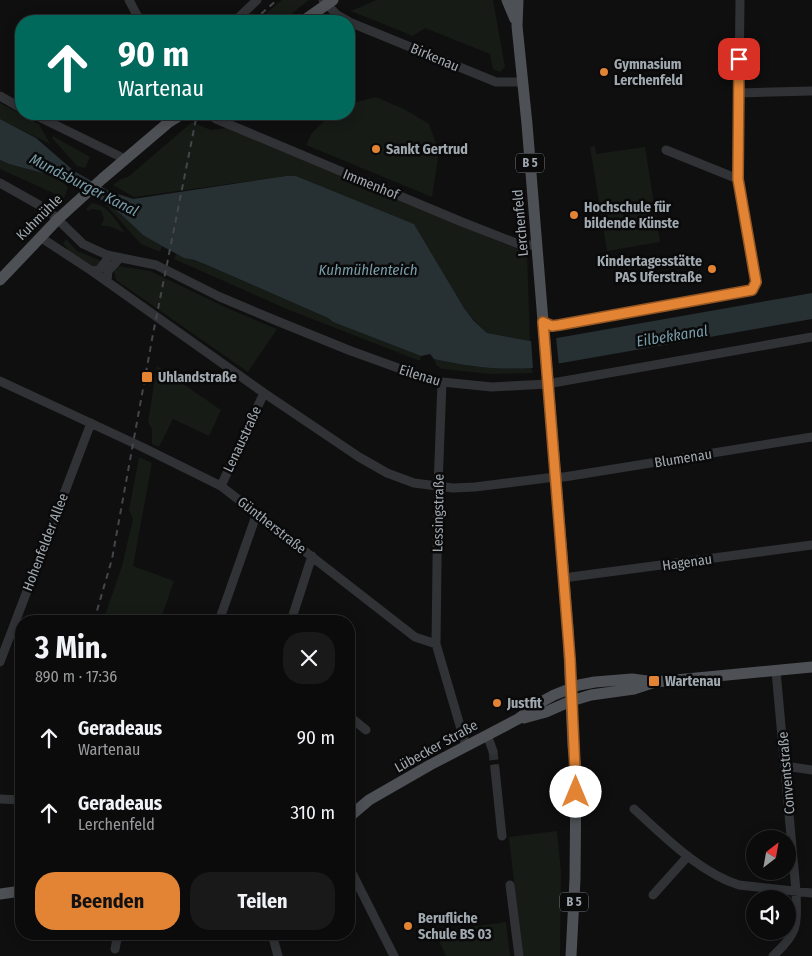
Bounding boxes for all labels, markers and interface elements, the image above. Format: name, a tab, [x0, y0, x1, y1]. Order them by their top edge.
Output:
text: 90 m	[118, 33, 189, 75]
icon: ahead	[35, 35, 100, 100]
pin	[718, 38, 760, 80]
street label: Birkenau	[408, 40, 462, 75]
icon: arrive	[725, 45, 753, 73]
place label: Gymnasium Lerchenfeld	[614, 56, 683, 89]
marker: Gymnasium Lerchenfeld	[598, 66, 610, 78]
text: Wartenau	[118, 75, 204, 102]
place label: Sankt Gertrud	[386, 141, 468, 158]
marker: Sankt Gertrud	[370, 143, 382, 155]
water label: Mundsburger Kanal	[27, 150, 141, 220]
road number: B 5	[516, 154, 544, 172]
street label: Immenhof	[340, 166, 403, 204]
street label: Lerchenfeld	[509, 189, 532, 257]
street label: Kuhmühle	[13, 191, 66, 244]
place label: Hochschule für bildende Künste	[584, 199, 679, 232]
marker: Hochschule für bildende Künste	[568, 209, 580, 221]
place label: Kindertagesstätte PAS Uferstraße	[597, 253, 702, 286]
water label: Kuhmühlenteich	[318, 261, 418, 279]
marker: Kindertagesstätte PAS Uferstraße	[706, 263, 718, 275]
water label: Eilbekkanal	[635, 321, 709, 351]
street label: Eilenau	[397, 361, 443, 390]
place label: Uhlandstraße	[158, 369, 237, 386]
marker: Uhlandstraße	[140, 370, 154, 384]
street label: Lenaustraße	[220, 404, 265, 475]
street label: Blumenau	[653, 446, 713, 471]
street label: Lessingstraße	[429, 474, 448, 552]
street label: Hohenfelder Allee	[19, 491, 72, 593]
street label: Güntherstraße	[234, 493, 310, 558]
street label: Hagenau	[661, 551, 713, 574]
text: 3 Min.	[35, 630, 107, 666]
button: close	[283, 632, 335, 684]
text: 890 m · 17:36	[35, 667, 117, 686]
place label: Wartenau	[665, 673, 721, 690]
marker: Wartenau	[647, 674, 661, 688]
place label: Justfit	[506, 695, 543, 712]
marker: Justfit	[491, 697, 503, 709]
text: Geradeaus	[78, 717, 162, 740]
street label: Lübecker Straße	[392, 717, 481, 776]
icon: ahead	[35, 724, 63, 752]
text: 90 m	[297, 726, 335, 749]
street label: Conventstraße	[774, 731, 799, 815]
text: Wartenau	[78, 740, 140, 759]
position arrow	[549, 765, 601, 817]
text: Geradeaus	[78, 792, 162, 815]
icon: ahead	[35, 799, 63, 827]
text: 310 m	[291, 801, 335, 824]
text: Lerchenfeld	[78, 815, 155, 834]
north arrow	[746, 830, 796, 880]
map controls	[746, 830, 796, 940]
button: Beenden	[35, 872, 180, 930]
button: Teilen	[190, 872, 335, 930]
button: sound	[746, 890, 796, 940]
road number: B 5	[560, 892, 588, 912]
place label: Berufliche Schule BS 03	[418, 910, 492, 943]
marker: Berufliche Schule BS 03	[402, 920, 414, 932]

